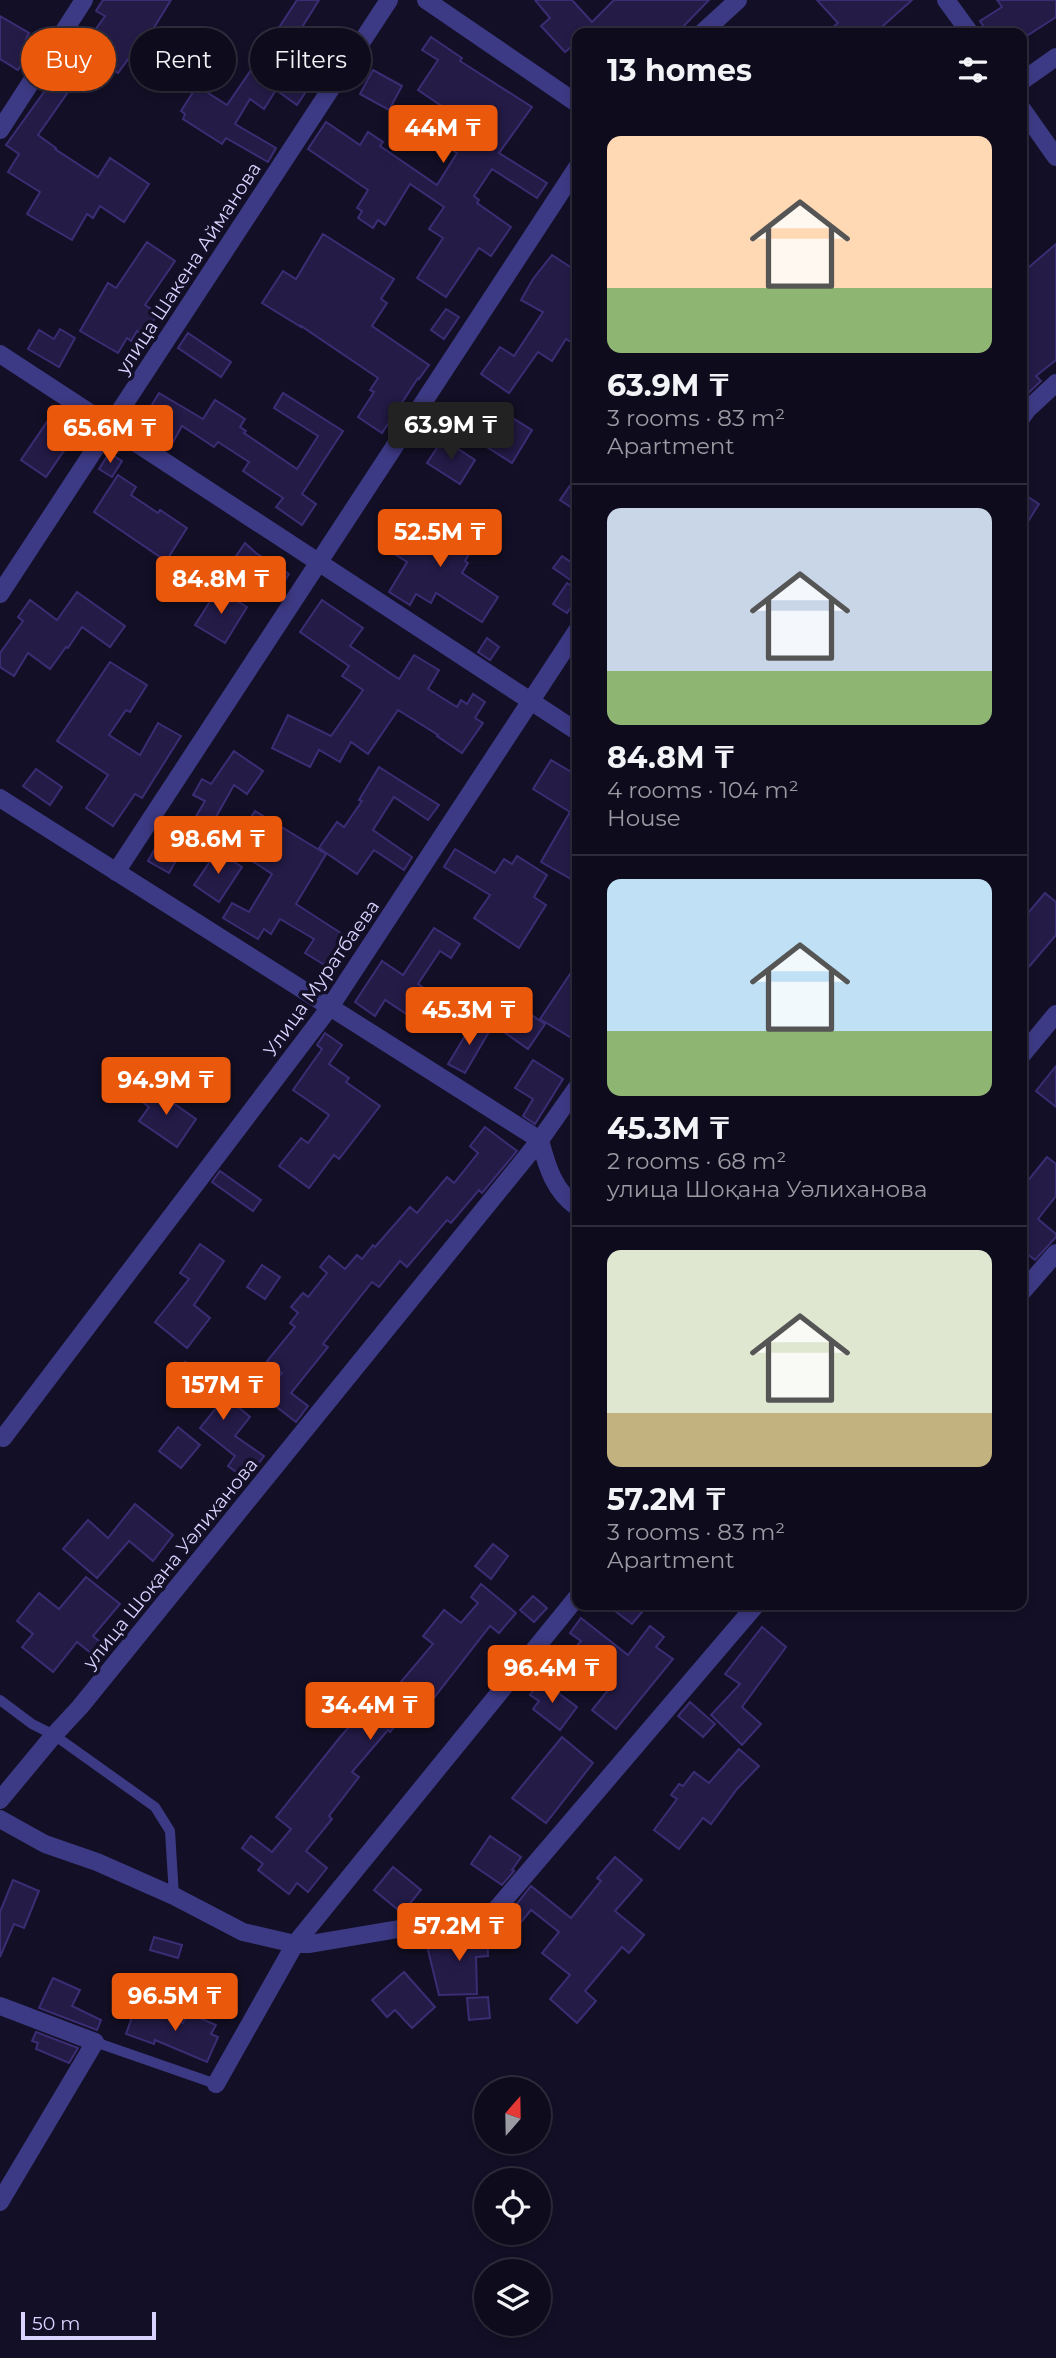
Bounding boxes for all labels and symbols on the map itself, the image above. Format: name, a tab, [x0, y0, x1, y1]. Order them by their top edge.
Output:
pin: 44M ₸	[394, 106, 492, 165]
street label: улица Шакена Айманова	[111, 158, 266, 380]
pin: 63.9M ₸	[386, 402, 516, 462]
pin: 65.6M ₸	[45, 406, 175, 465]
pin: 52.5M ₸	[375, 510, 505, 569]
pin: 84.8M ₸	[156, 556, 286, 616]
pin: 98.6M ₸	[153, 816, 283, 876]
street label: Улица Муратбаева	[259, 895, 384, 1061]
pin: 45.3M ₸	[404, 988, 534, 1047]
pin: 94.9M ₸	[101, 1058, 231, 1117]
pin: 157M ₸	[166, 1362, 280, 1422]
street label: улица Шоқана Уәлиханова	[78, 1453, 263, 1674]
pin: 96.4M ₸	[487, 1646, 617, 1705]
pin: 34.4M ₸	[305, 1682, 435, 1742]
pin: 57.2M ₸	[394, 1904, 524, 1963]
pin: 96.5M ₸	[110, 1974, 240, 2033]
north arrow	[474, 2077, 551, 2154]
scale bar	[21, 2309, 156, 2341]

